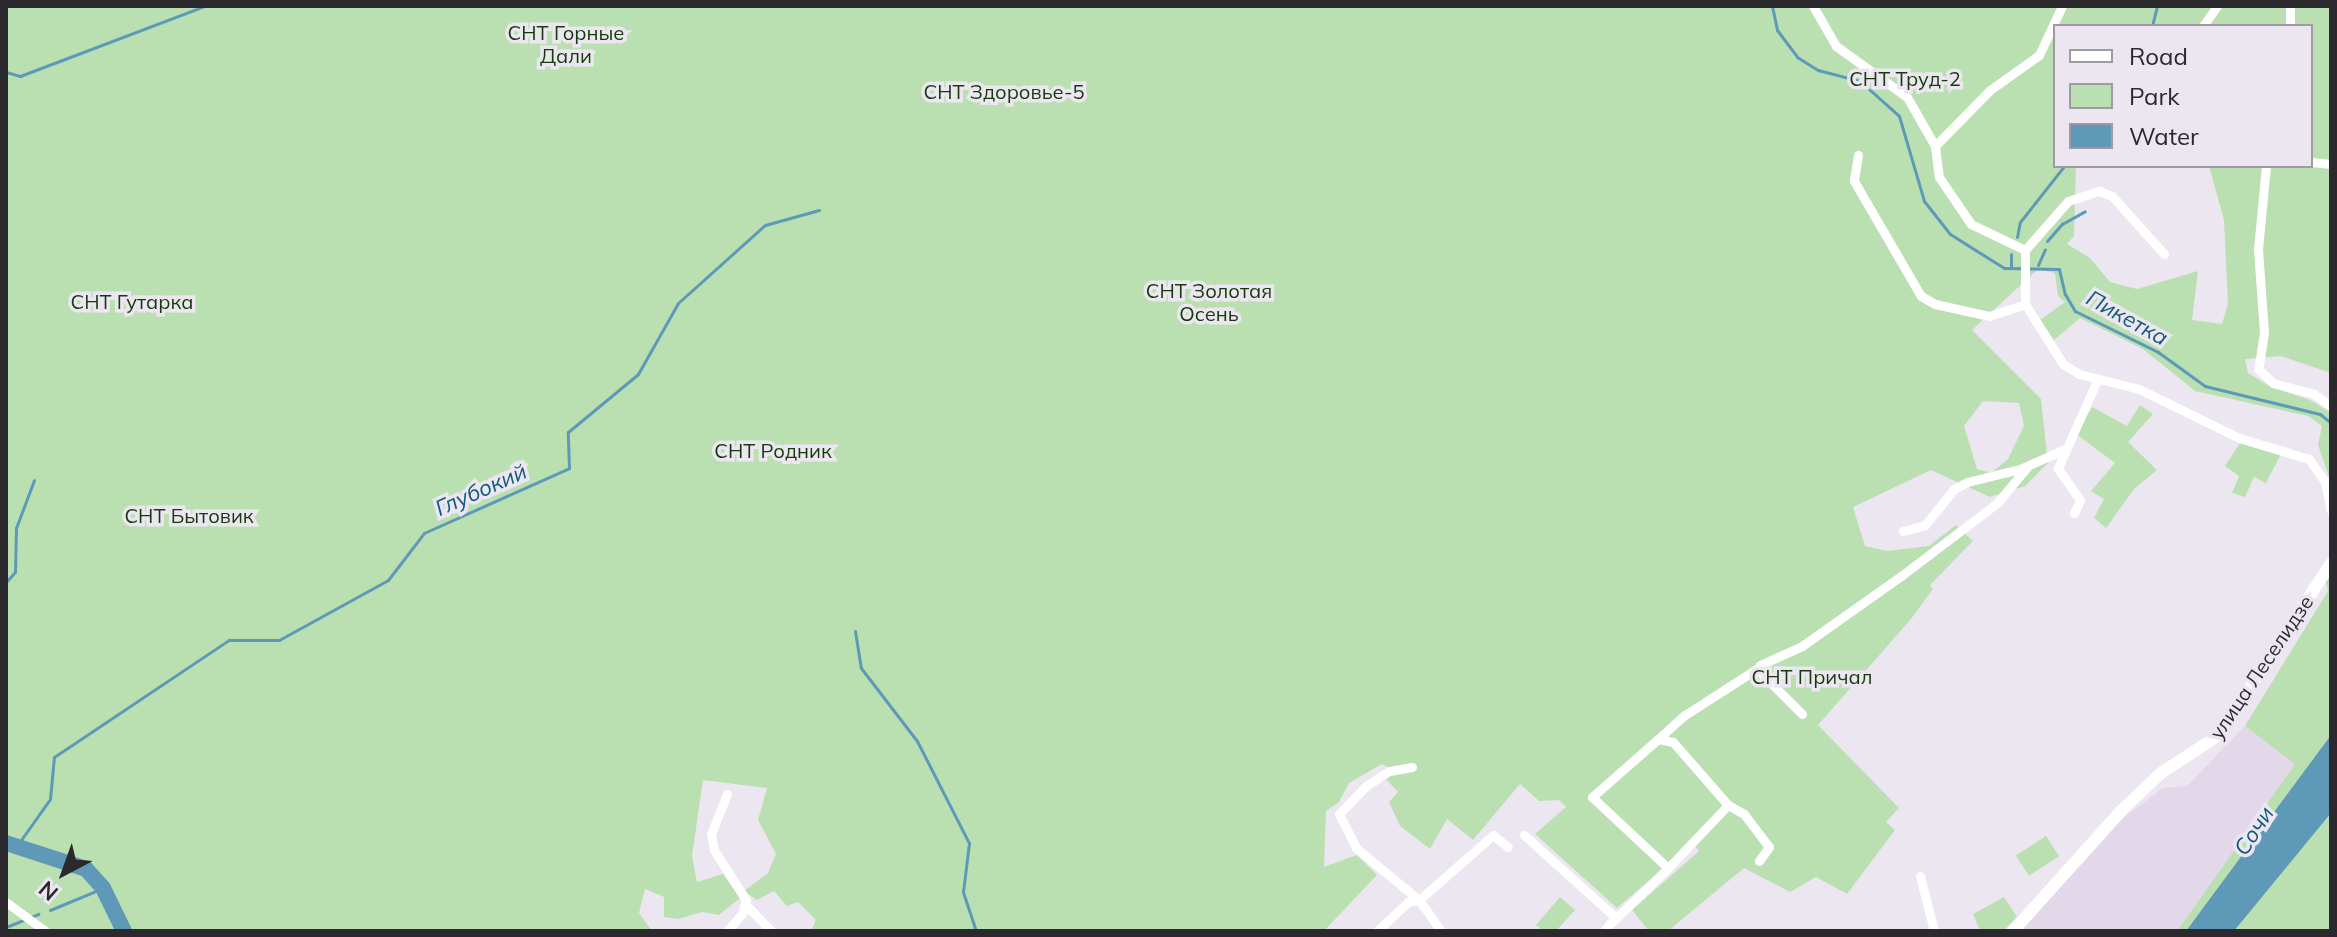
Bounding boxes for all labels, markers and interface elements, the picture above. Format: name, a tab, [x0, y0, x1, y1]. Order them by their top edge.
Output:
park label: СНТ Горные Дали	[508, 21, 624, 68]
legend	[2053, 24, 2313, 168]
text: Road	[2129, 41, 2188, 71]
park label: СНТ Труд-2	[1849, 66, 1961, 90]
park label: СНТ Здоровье-5	[924, 79, 1084, 103]
text: Park	[2129, 81, 2180, 111]
text: Water	[2129, 121, 2199, 151]
park label: СНТ Золотая Осень	[1146, 278, 1272, 325]
water label: Пикетка	[2082, 285, 2172, 351]
park label: СНТ Гутарка	[71, 289, 193, 313]
park label: СНТ Родник	[714, 438, 832, 462]
water label: Глубокий	[431, 458, 531, 522]
park label: СНТ Бытовик	[124, 503, 254, 527]
street label: улица Леселидзе	[2204, 591, 2318, 743]
park label: СНТ Причал	[1752, 664, 1872, 688]
water label: Сочи	[2228, 802, 2280, 860]
north arrow	[24, 833, 104, 913]
text: N	[33, 875, 64, 907]

